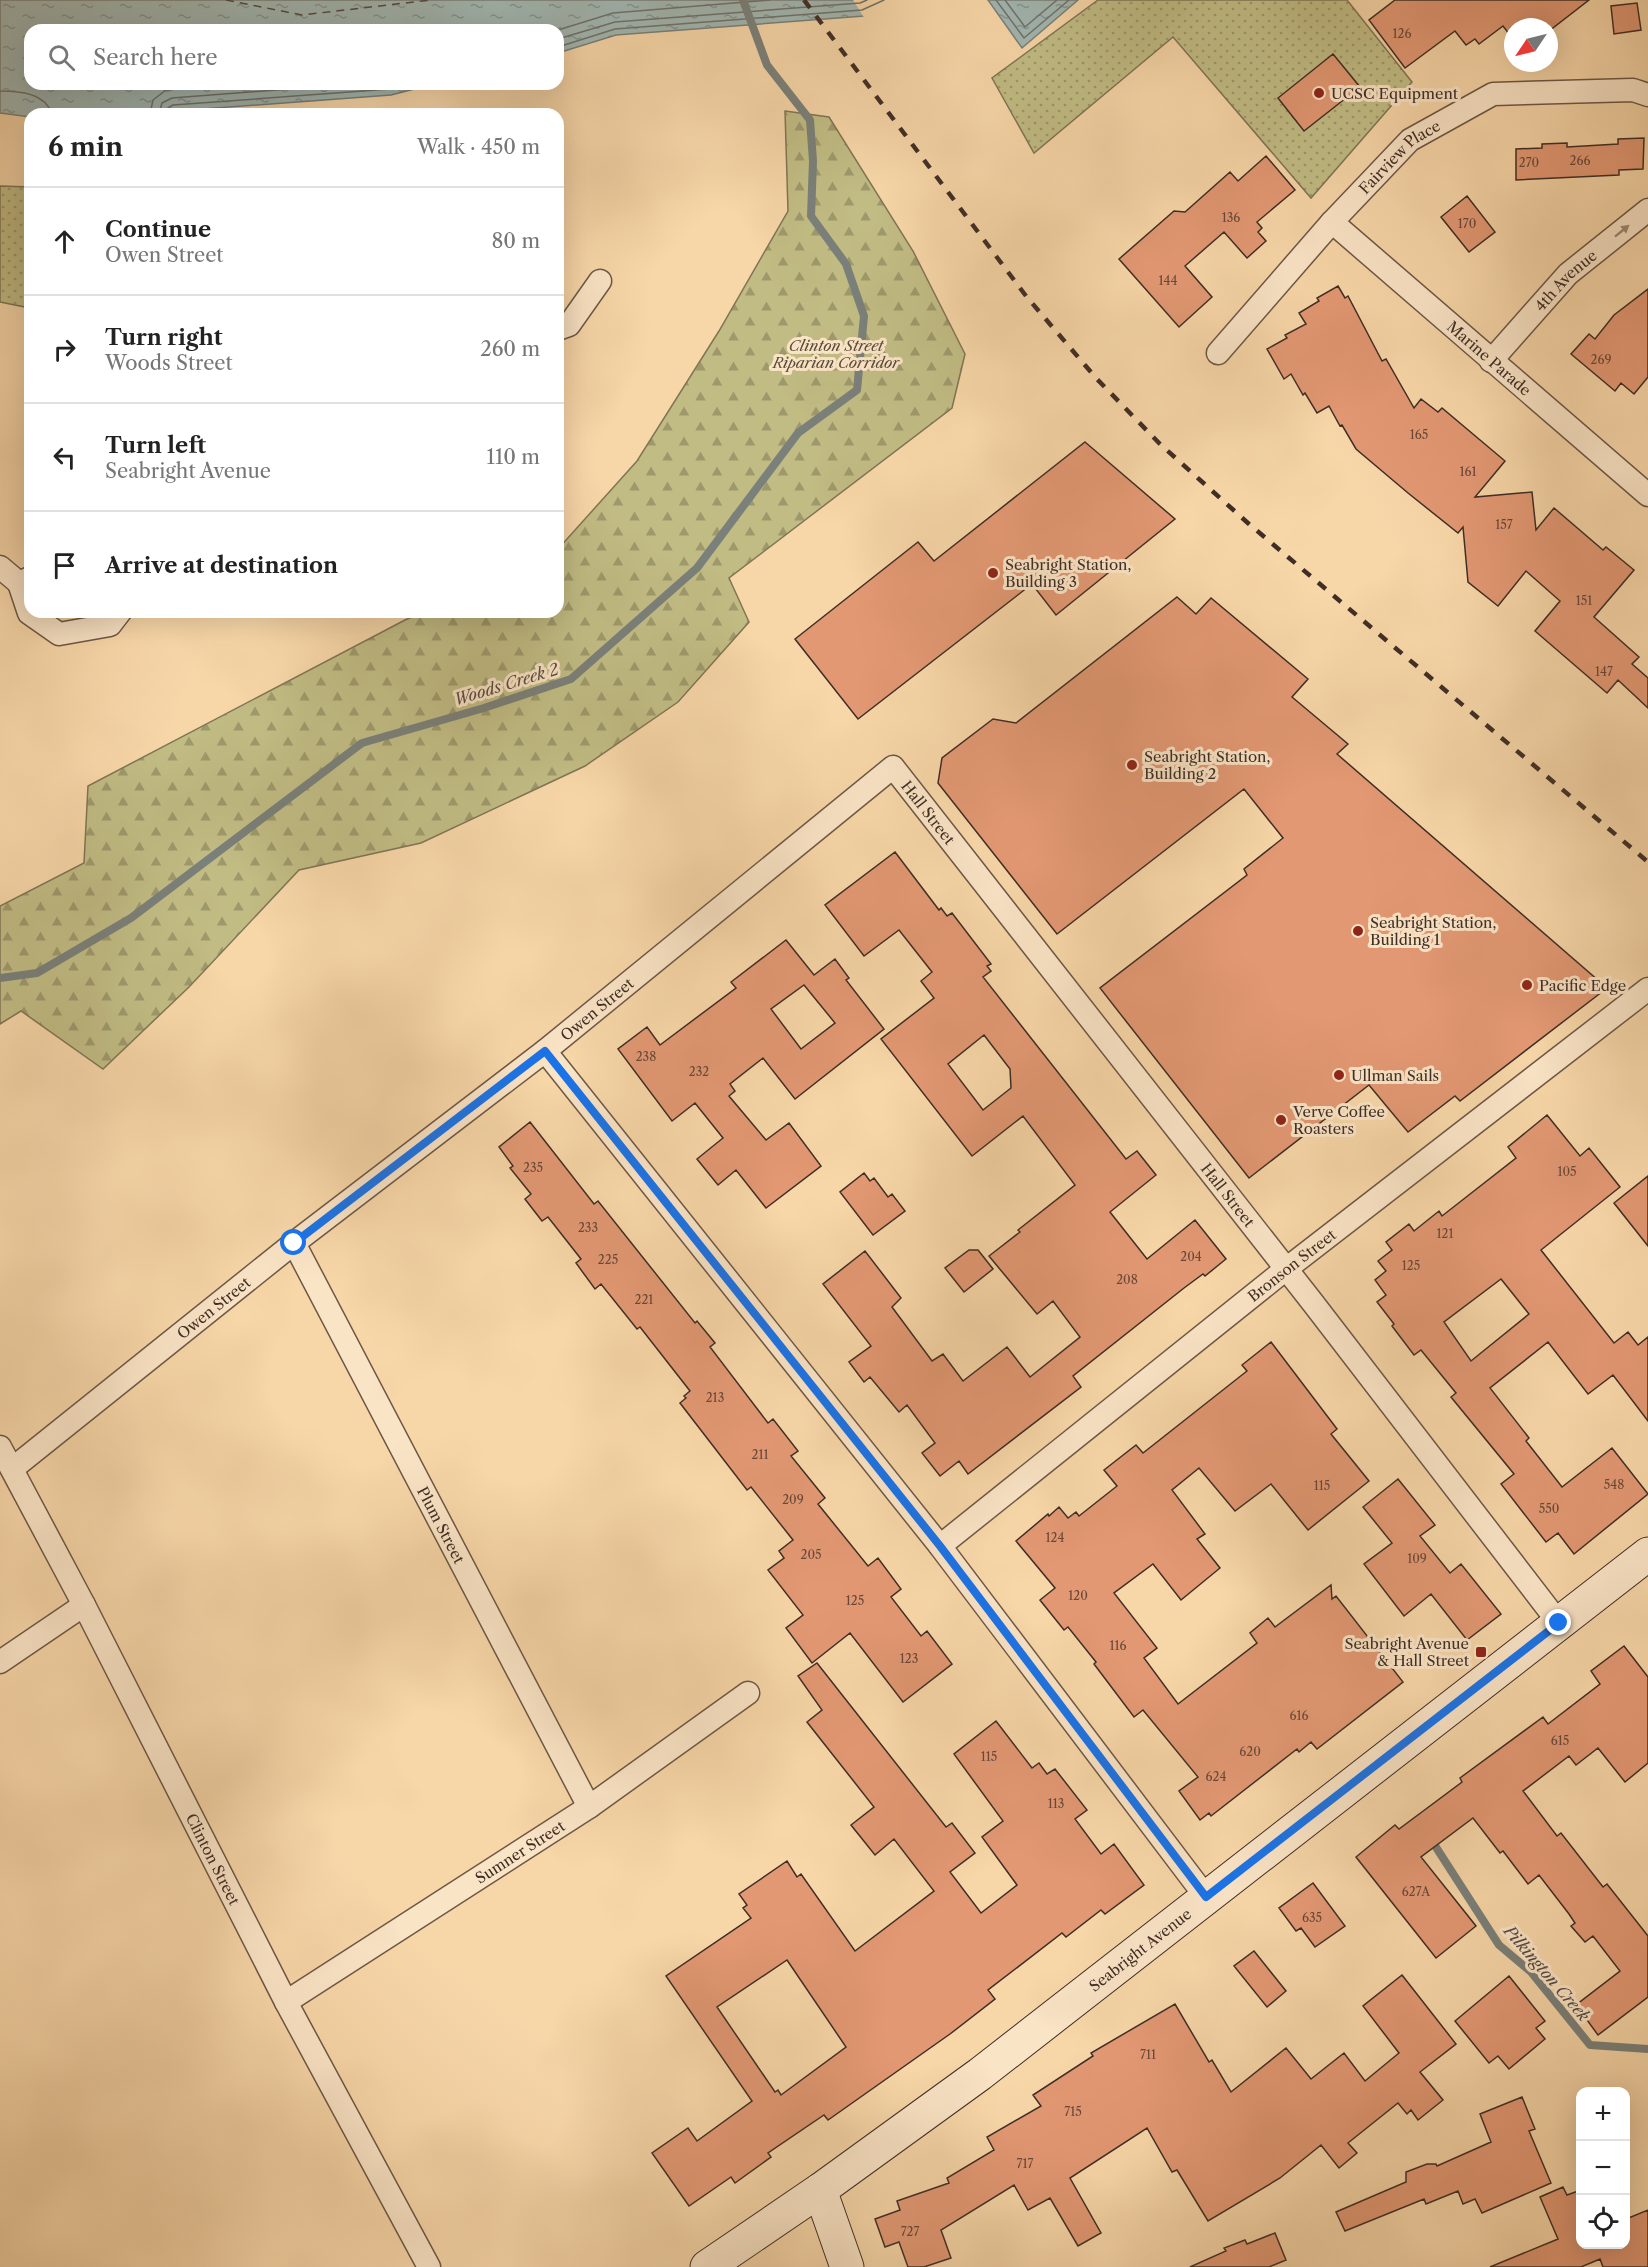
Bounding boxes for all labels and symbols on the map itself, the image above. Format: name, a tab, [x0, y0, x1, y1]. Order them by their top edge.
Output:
north arrow	[1504, 18, 1558, 72]
house number: 126	[1393, 26, 1411, 41]
place label: UCSC Equipment	[1331, 84, 1459, 103]
marker: UCSC Equipment	[1312, 86, 1326, 100]
street label: Fairview Place	[1354, 116, 1443, 198]
house number: 266	[1570, 153, 1590, 168]
house number: 270	[1519, 155, 1539, 170]
house number: 136	[1222, 210, 1240, 225]
house number: 170	[1458, 216, 1476, 231]
one-way arrow	[1614, 226, 1629, 238]
street label: 4th Avenue	[1530, 245, 1600, 315]
house number: 144	[1159, 273, 1178, 288]
street label: Marine Parade	[1443, 316, 1535, 399]
park label: Clinton Street Riparian Corridor	[772, 336, 900, 372]
house number: 269	[1591, 352, 1611, 367]
house number: 165	[1410, 427, 1428, 442]
house number: 161	[1459, 464, 1477, 479]
house number: 157	[1495, 517, 1513, 532]
place label: Seabright Station, Building 3	[1005, 555, 1131, 591]
marker: Seabright Station, Building 3	[986, 566, 1000, 580]
house number: 151	[1576, 593, 1592, 608]
water label: Woods Creek 2	[451, 658, 561, 709]
house number: 147	[1595, 664, 1613, 679]
place label: Seabright Station, Building 2	[1144, 747, 1270, 783]
marker: Seabright Station, Building 2	[1125, 758, 1139, 772]
street label: Hall Street	[897, 776, 960, 849]
place label: Seabright Station, Building 1	[1370, 913, 1496, 949]
marker: Seabright Station, Building 1	[1351, 924, 1365, 938]
street label: Owen Street	[556, 973, 638, 1044]
place label: Pacific Edge	[1539, 976, 1626, 995]
marker: Pacific Edge	[1520, 978, 1534, 992]
house number: 238	[636, 1049, 656, 1064]
house number: 232	[689, 1064, 709, 1079]
place label: Ullman Sails	[1351, 1066, 1439, 1085]
marker: Ullman Sails	[1332, 1068, 1346, 1082]
place label: Verve Coffee Roasters	[1292, 1102, 1385, 1138]
marker: Verve Coffee Roasters	[1274, 1113, 1288, 1127]
street label: Hall Street	[1197, 1159, 1260, 1231]
house number: 235	[523, 1160, 543, 1175]
house number: 105	[1557, 1164, 1577, 1179]
house number: 233	[578, 1220, 598, 1235]
street label: Bronson Street	[1244, 1224, 1340, 1306]
house number: 121	[1437, 1226, 1454, 1241]
route start	[280, 1229, 306, 1255]
house number: 204	[1180, 1249, 1202, 1264]
house number: 225	[598, 1252, 618, 1267]
house number: 125	[1402, 1258, 1420, 1273]
street label: Owen Street	[173, 1272, 254, 1343]
house number: 208	[1116, 1272, 1138, 1287]
house number: 221	[635, 1292, 653, 1307]
house number: 213	[706, 1390, 724, 1405]
house number: 211	[752, 1447, 769, 1462]
house number: 548	[1604, 1477, 1624, 1492]
house number: 115	[1314, 1478, 1330, 1493]
street label: Plum Street	[413, 1483, 470, 1567]
house number: 209	[782, 1492, 804, 1507]
house number: 550	[1539, 1501, 1559, 1516]
house number: 124	[1046, 1530, 1065, 1545]
house number: 205	[800, 1547, 822, 1562]
house number: 109	[1407, 1551, 1427, 1566]
house number: 120	[1068, 1588, 1088, 1603]
house number: 125	[846, 1593, 864, 1608]
route end	[1545, 1609, 1571, 1635]
place label: Seabright Avenue & Hall Street	[1344, 1634, 1470, 1670]
house number: 116	[1109, 1638, 1127, 1653]
marker: Seabright Avenue & Hall Street	[1474, 1645, 1488, 1659]
house number: 123	[900, 1651, 918, 1666]
house number: 616	[1289, 1708, 1309, 1723]
house number: 615	[1551, 1733, 1569, 1748]
house number: 620	[1239, 1744, 1261, 1759]
house number: 115	[981, 1749, 997, 1764]
house number: 624	[1206, 1769, 1226, 1784]
house number: 113	[1048, 1796, 1064, 1811]
street label: Clinton Street	[182, 1810, 245, 1909]
street label: Sumner Street	[471, 1815, 569, 1887]
house number: 627A	[1402, 1884, 1431, 1899]
street label: Seabright Avenue	[1085, 1904, 1195, 1995]
house number: 635	[1302, 1910, 1322, 1925]
water label: Pilkington Creek	[1499, 1919, 1595, 2026]
house number: 711	[1140, 2047, 1156, 2062]
house number: 715	[1064, 2104, 1082, 2119]
house number: 717	[1017, 2156, 1034, 2171]
house number: 727	[901, 2224, 919, 2239]

